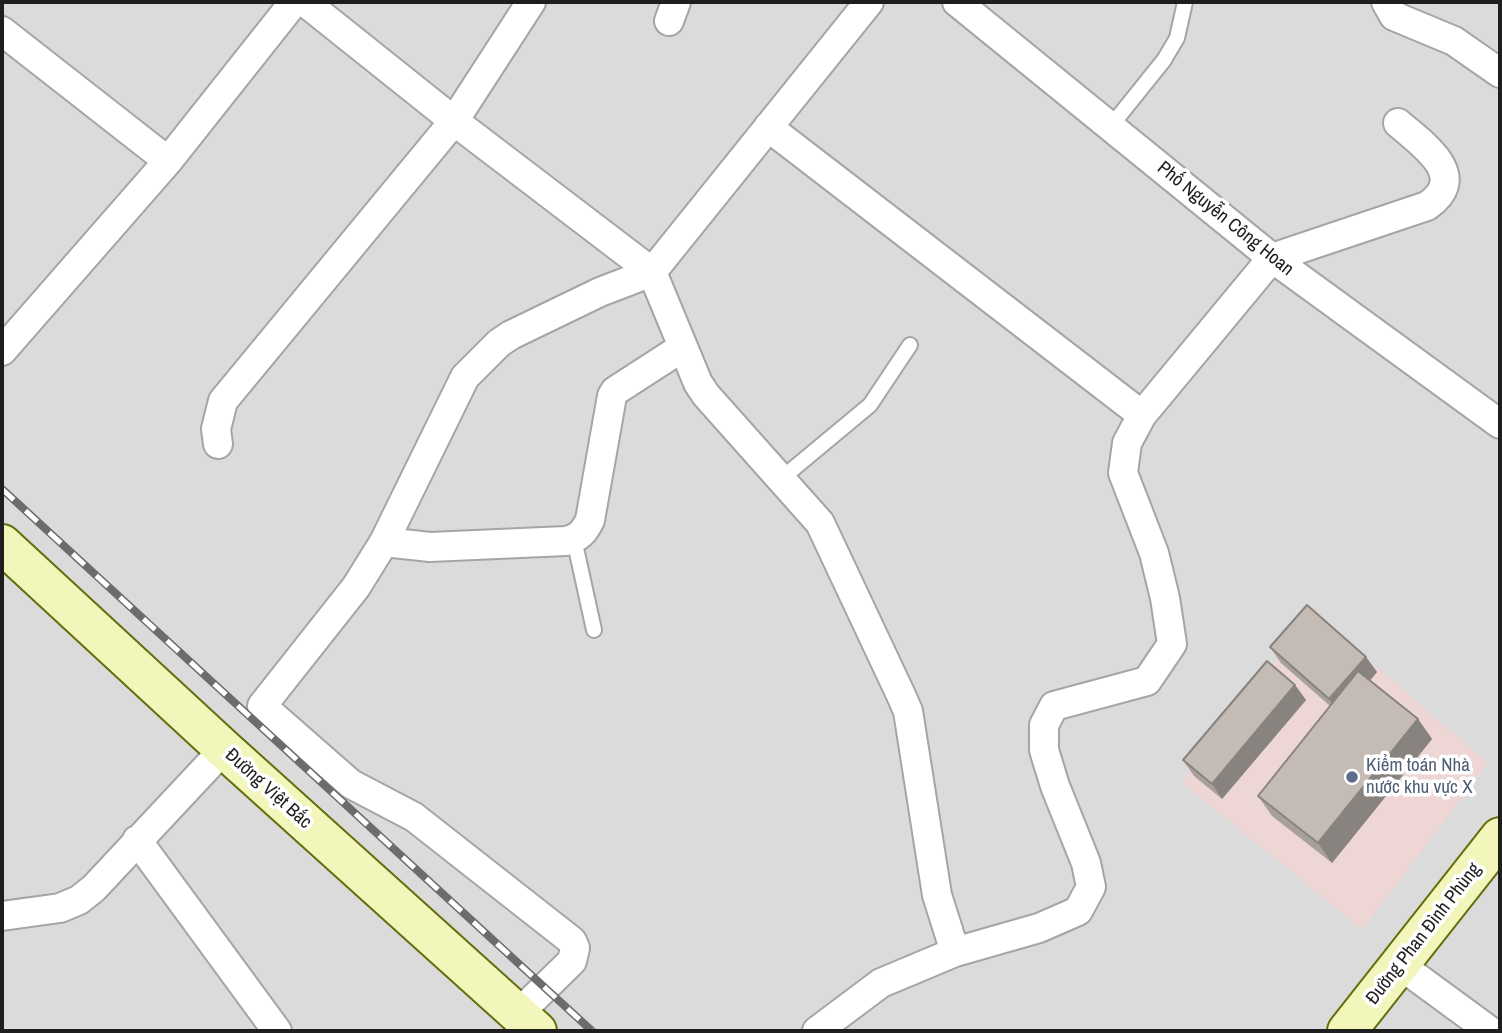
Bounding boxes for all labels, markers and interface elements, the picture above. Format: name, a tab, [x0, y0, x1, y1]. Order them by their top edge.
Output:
street label: Phố Nguyễn Công Hoan	[1152, 157, 1298, 281]
street label: Đường Việt Bắc	[220, 744, 316, 834]
place label: Kiểm toán Nhà nước khu vực X	[1366, 755, 1473, 799]
marker: Kiểm toán Nhà nước khu vực X	[1344, 769, 1360, 785]
street label: Đường Phan Đình Phùng	[1362, 859, 1486, 1009]

